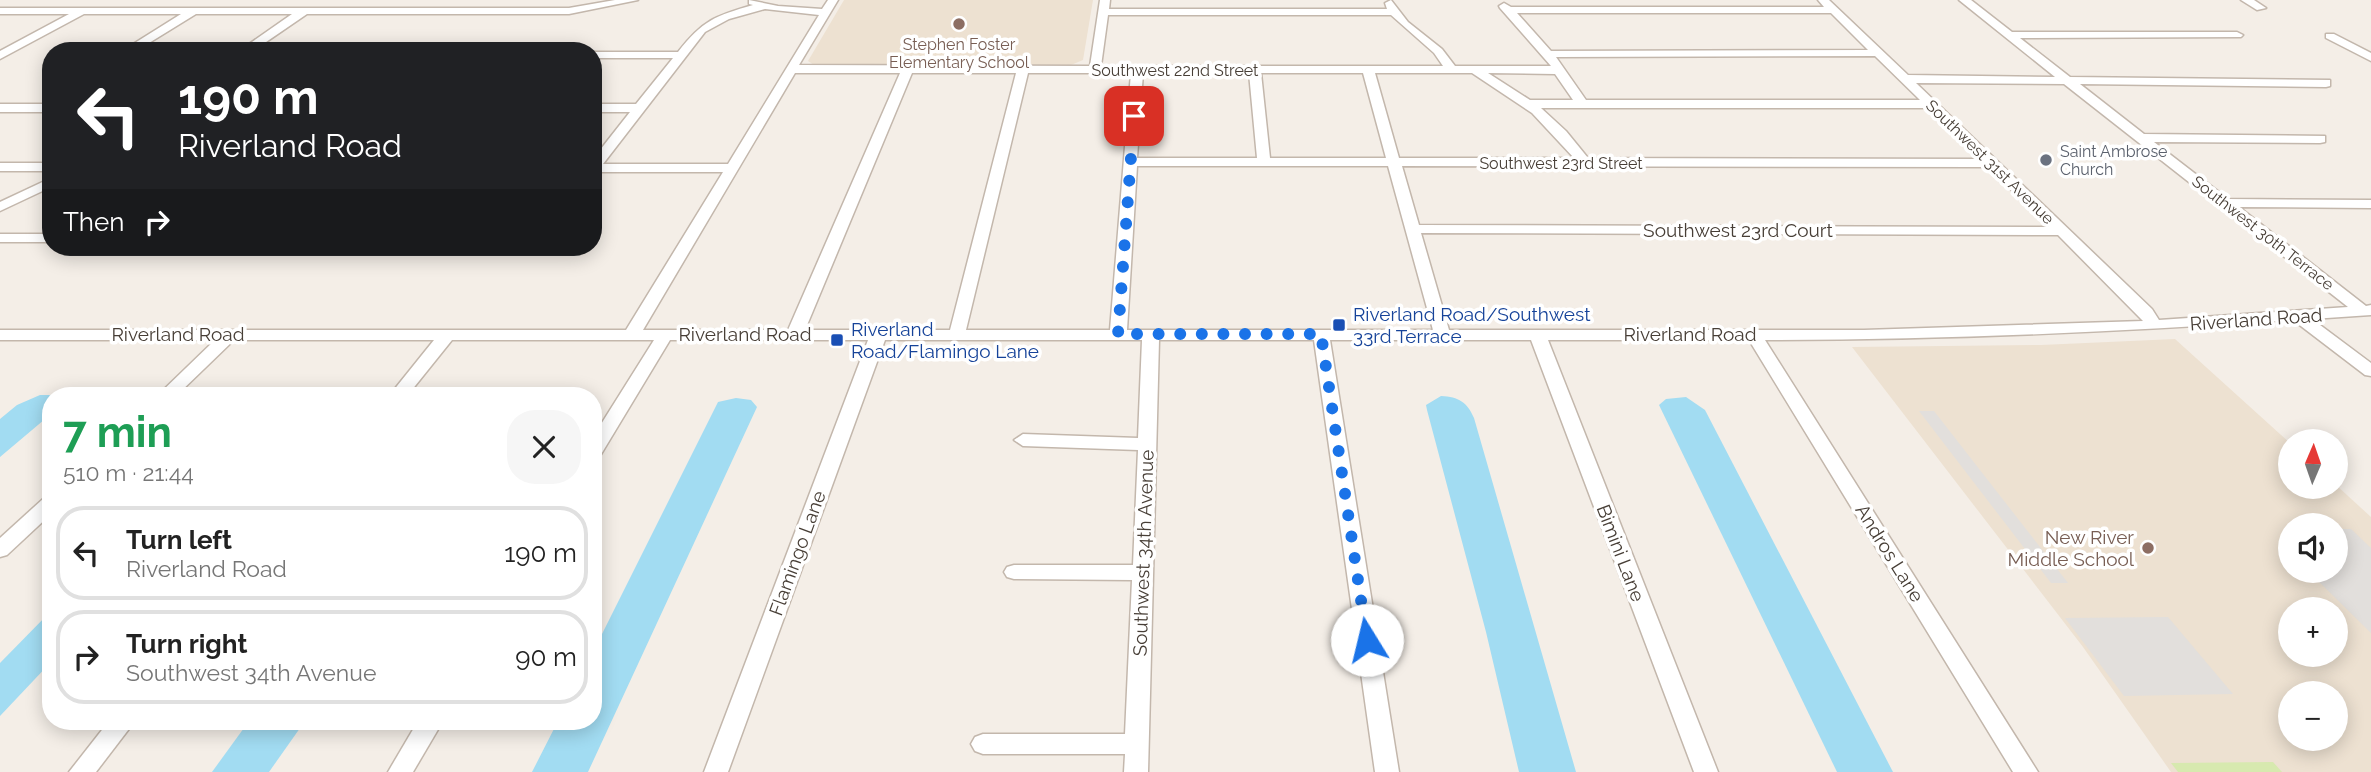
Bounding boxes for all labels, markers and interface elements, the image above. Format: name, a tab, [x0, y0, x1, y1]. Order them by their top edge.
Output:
marker: Stephen Foster Elementary School	[951, 16, 967, 32]
place label: Stephen Foster Elementary School	[889, 35, 1030, 72]
street label: Southwest 22nd Street	[1092, 61, 1259, 80]
text: 190 m	[178, 68, 319, 125]
icon: left	[63, 70, 154, 161]
pin	[1104, 86, 1164, 146]
street label: Southwest 31st Avenue	[1922, 96, 2058, 228]
icon: arrive	[1115, 97, 1153, 135]
text: Riverland Road	[178, 127, 402, 164]
place label: Saint Ambrose Church	[2060, 142, 2168, 179]
marker: Saint Ambrose Church	[2038, 152, 2054, 168]
street label: Southwest 23rd Street	[1479, 154, 1643, 173]
street label: Southwest 30th Terrace	[2188, 172, 2338, 294]
icon: right	[138, 203, 176, 241]
text: Then	[63, 207, 124, 237]
street label: Southwest 23rd Court	[1643, 219, 1834, 241]
place label: Riverland Road/Southwest 33rd Terrace	[1353, 303, 1591, 347]
street label: Riverland Road	[2189, 303, 2323, 335]
marker: Riverland Road/Southwest 33rd Terrace	[1331, 317, 1347, 333]
place label: Riverland Road/Flamingo Lane	[851, 318, 1039, 362]
street label: Riverland Road	[112, 323, 244, 345]
street label: Riverland Road	[679, 323, 811, 345]
street label: Riverland Road	[1624, 323, 1756, 345]
marker: Riverland Road/Flamingo Lane	[829, 332, 845, 348]
text: 7 min	[63, 408, 172, 457]
button: close	[507, 410, 581, 484]
north arrow	[2278, 429, 2348, 499]
map controls	[2278, 429, 2348, 751]
street label: Southwest 34th Avenue	[1128, 449, 1158, 657]
text: 510 m · 21:44	[63, 459, 194, 486]
street label: Flamingo Lane	[764, 488, 830, 618]
street label: Andros Lane	[1851, 500, 1929, 606]
street label: Bimini Lane	[1592, 501, 1650, 605]
button: sound	[2278, 513, 2348, 583]
text: Turn left	[126, 525, 232, 555]
place label: New River Middle School	[2008, 526, 2135, 570]
icon: left	[67, 534, 105, 572]
text: 190 m	[504, 538, 577, 568]
marker: New River Middle School	[2140, 540, 2156, 556]
text: Riverland Road	[126, 555, 287, 582]
button: +	[2278, 597, 2348, 667]
position arrow	[1330, 603, 1404, 677]
text: Turn right	[126, 629, 247, 659]
icon: right	[67, 638, 105, 676]
text: 90 m	[515, 642, 577, 672]
text: Southwest 34th Avenue	[126, 659, 376, 686]
button: −	[2278, 681, 2348, 751]

